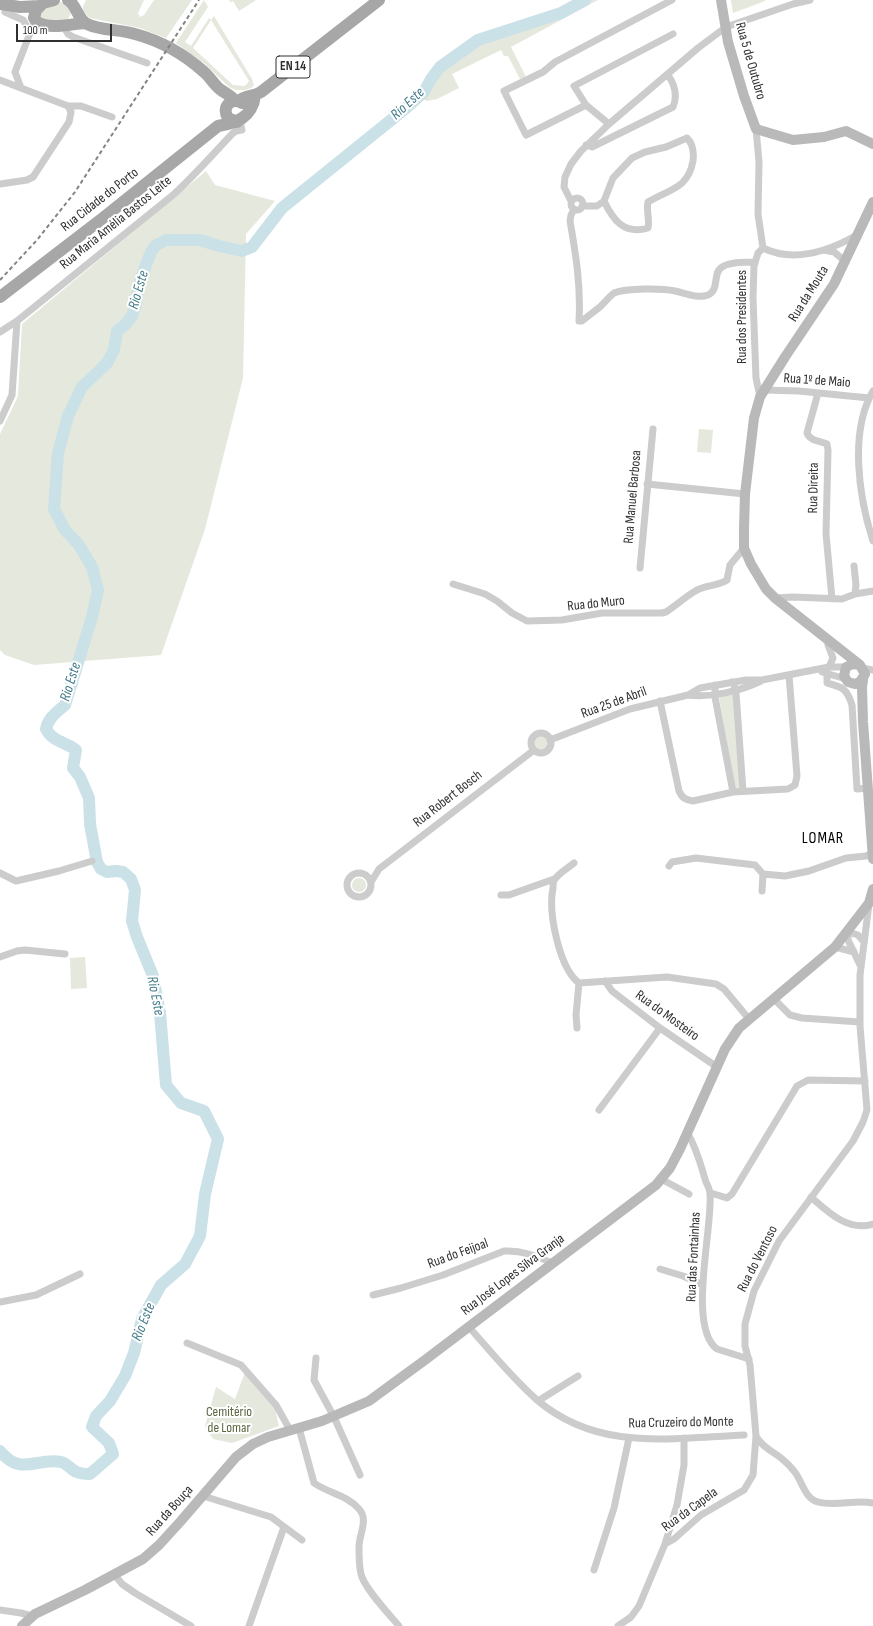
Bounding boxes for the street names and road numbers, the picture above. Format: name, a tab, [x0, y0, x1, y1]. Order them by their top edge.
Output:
street label: Rua 5 de Outubro	[731, 20, 769, 102]
road number: EN 14	[276, 56, 310, 78]
street label: Rua Cidade do Porto	[58, 164, 142, 236]
street label: Rua Maria Amélia Bastos Leite	[57, 173, 175, 273]
street label: Rua da Mouta	[785, 263, 833, 325]
street label: Rua dos Presidentes	[734, 270, 750, 364]
street label: Rua 1º de Maio	[783, 370, 851, 392]
street label: Rua Manuel Barbosa	[621, 450, 645, 544]
street label: Rua Direita	[805, 462, 823, 514]
street label: Rua do Muro	[566, 593, 626, 615]
street label: Rua 25 de Abril	[579, 683, 649, 723]
street label: Rua Robert Bosch	[410, 767, 486, 831]
street label: Rua do Mosteiro	[632, 987, 702, 1045]
street label: Rua das Fontainhas	[683, 1212, 705, 1302]
street label: Rua do Ventoso	[734, 1223, 782, 1295]
street label: Rua José Lopes Silva Granja	[458, 1231, 568, 1319]
street label: Rua do Feijoal	[425, 1235, 491, 1273]
street label: Rua Cruzeiro do Monte	[628, 1414, 734, 1432]
street label: Rua da Bouça	[143, 1482, 197, 1540]
street label: Rua da Capela	[659, 1484, 721, 1536]

